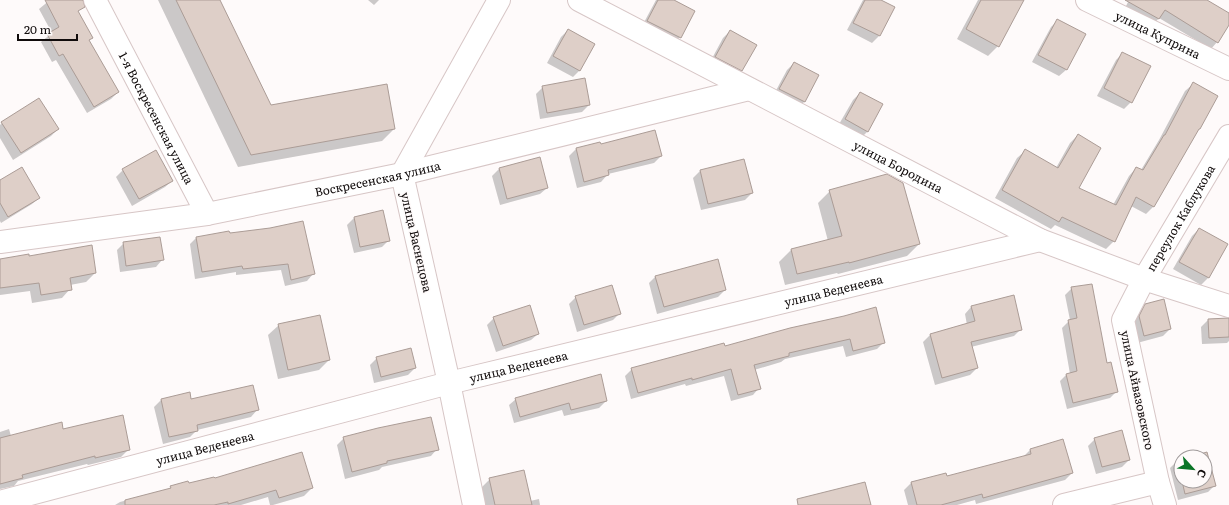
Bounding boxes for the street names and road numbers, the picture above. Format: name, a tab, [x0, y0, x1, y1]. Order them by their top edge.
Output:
street label: улица Куприна	[1112, 6, 1204, 63]
street label: 1-я Воскресенская улица	[115, 49, 199, 188]
street label: улица Бородина	[850, 135, 947, 197]
street label: Воскресенская улица	[313, 156, 443, 201]
street label: переулок Каблукова	[1142, 161, 1219, 275]
street label: улица Васнецова	[397, 190, 437, 294]
street label: улица Веденеева	[782, 269, 885, 311]
street label: улица Айвазовского	[1117, 328, 1159, 452]
street label: улица Веденеева	[467, 345, 570, 387]
street label: улица Веденеева	[154, 426, 256, 469]

